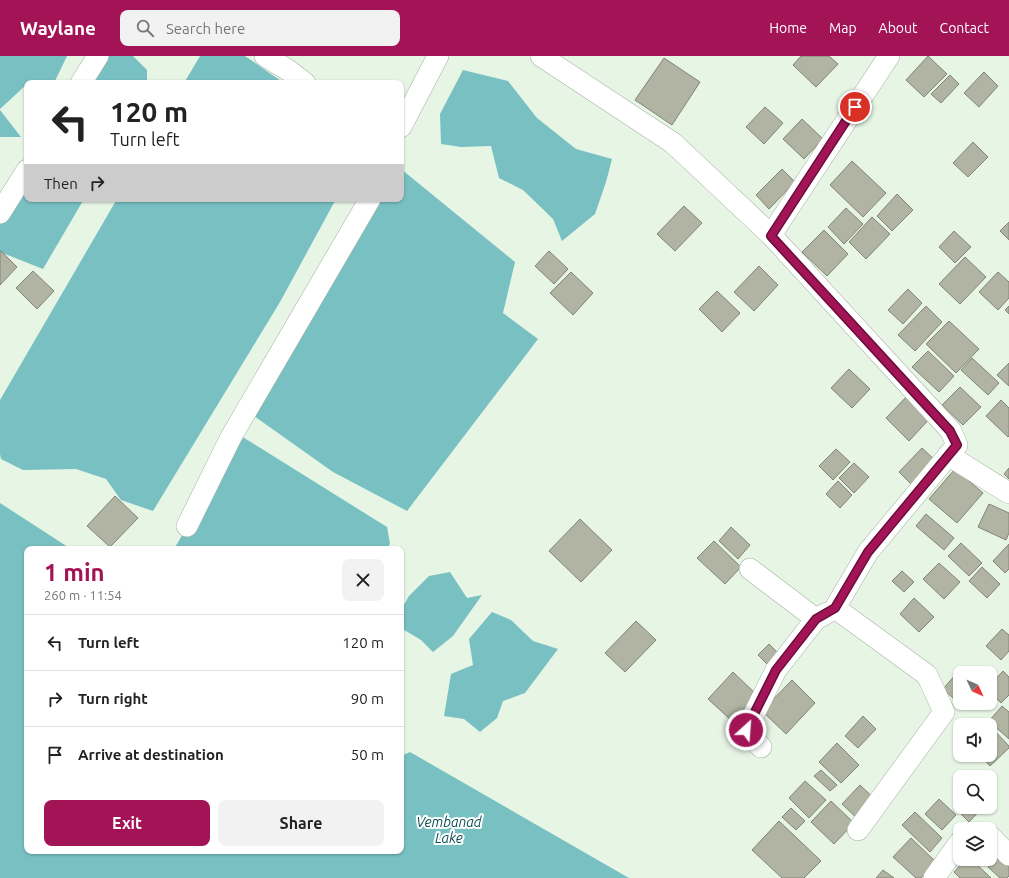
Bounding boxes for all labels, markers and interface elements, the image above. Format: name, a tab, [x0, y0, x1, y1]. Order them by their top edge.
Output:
search box	[120, 10, 400, 46]
text: Waylane	[20, 17, 96, 39]
icon: search	[134, 17, 156, 39]
text: Search here	[166, 20, 245, 37]
text: Home	[769, 20, 807, 36]
text: Map	[829, 20, 857, 36]
text: About	[879, 20, 918, 36]
text: Contact	[940, 20, 989, 36]
pin	[838, 90, 872, 124]
icon: left	[44, 96, 96, 148]
text: 120 m	[110, 96, 188, 127]
icon: arrive	[844, 96, 866, 118]
text: Turn left	[110, 129, 180, 149]
icon: right	[86, 172, 108, 194]
text: Then	[44, 175, 78, 192]
text: 1 min	[44, 559, 105, 586]
button: close	[342, 559, 384, 601]
text: 260 m · 11:54	[44, 588, 122, 602]
icon: left	[44, 632, 66, 654]
text: Turn left	[78, 634, 139, 651]
text: 120 m	[342, 634, 384, 651]
north arrow	[953, 666, 997, 710]
map controls	[953, 666, 997, 866]
icon: right	[44, 688, 66, 710]
text: Turn right	[78, 690, 148, 707]
text: 90 m	[351, 690, 384, 707]
position arrow	[725, 709, 767, 751]
button: sound	[953, 718, 997, 762]
icon: arrive	[44, 744, 66, 766]
text: Arrive at destination	[78, 746, 224, 763]
text: 50 m	[351, 746, 384, 763]
button: search	[953, 770, 997, 814]
button: Exit	[44, 800, 210, 846]
button: Share	[218, 800, 384, 846]
water label: Vembanad Lake	[416, 814, 483, 846]
button: layers	[953, 822, 997, 866]

